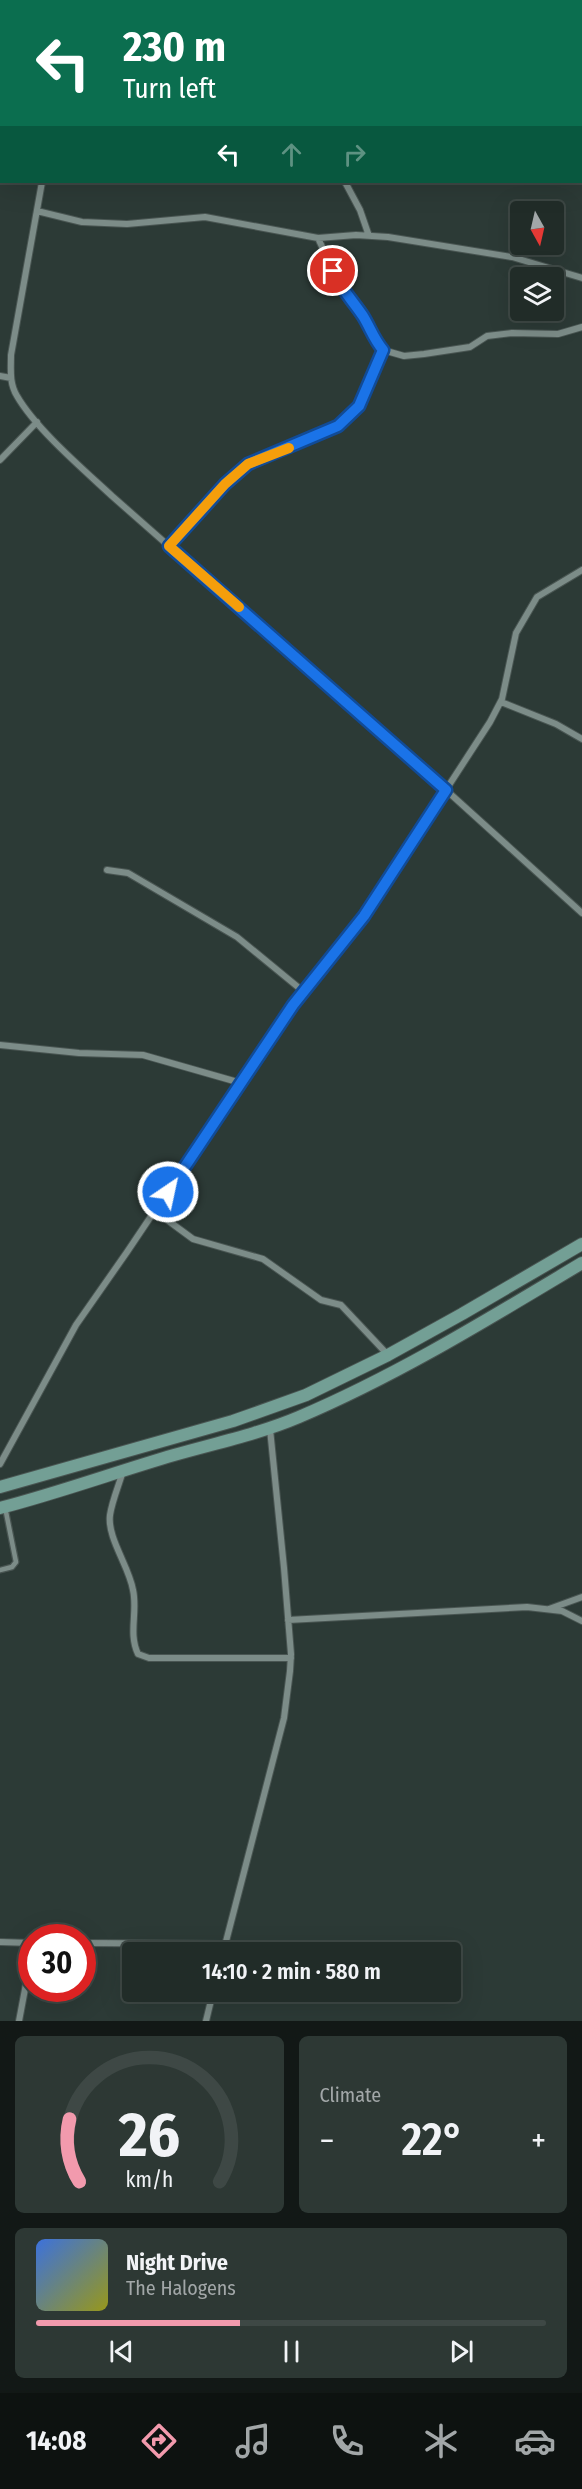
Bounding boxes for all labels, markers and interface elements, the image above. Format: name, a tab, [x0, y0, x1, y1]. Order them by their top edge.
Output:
text: 230 m	[123, 22, 226, 72]
icon: left	[24, 24, 102, 102]
text: Turn left	[123, 73, 216, 105]
icon: left	[212, 138, 245, 171]
icon: ahead	[275, 138, 308, 171]
icon: right	[338, 138, 371, 171]
north arrow	[510, 201, 564, 255]
map controls	[510, 201, 564, 321]
pin	[307, 245, 358, 296]
icon: arrive	[316, 254, 349, 287]
button: layers	[510, 267, 564, 321]
position arrow	[136, 1160, 200, 1224]
speed limit sign: 30	[18, 1924, 96, 2002]
text: 14:10 · 2 min · 580 m	[202, 1958, 381, 1985]
text: Climate	[320, 2083, 381, 2107]
text: 26	[117, 2098, 180, 2173]
text: 22°	[401, 2113, 464, 2167]
text: −	[320, 2121, 334, 2161]
text: +	[531, 2121, 546, 2161]
text: km/h	[125, 2167, 173, 2193]
text: Night Drive	[126, 2249, 228, 2276]
text: The Halogens	[126, 2276, 236, 2300]
icon: previous	[105, 2335, 138, 2368]
icon: pause	[275, 2335, 308, 2368]
icon: next	[445, 2335, 478, 2368]
icon: directions	[138, 2420, 180, 2462]
icon: music	[232, 2420, 274, 2462]
icon: phone	[326, 2420, 368, 2462]
icon: climate	[420, 2420, 462, 2462]
icon: car	[514, 2420, 556, 2462]
text: 14:08	[26, 2425, 86, 2457]

